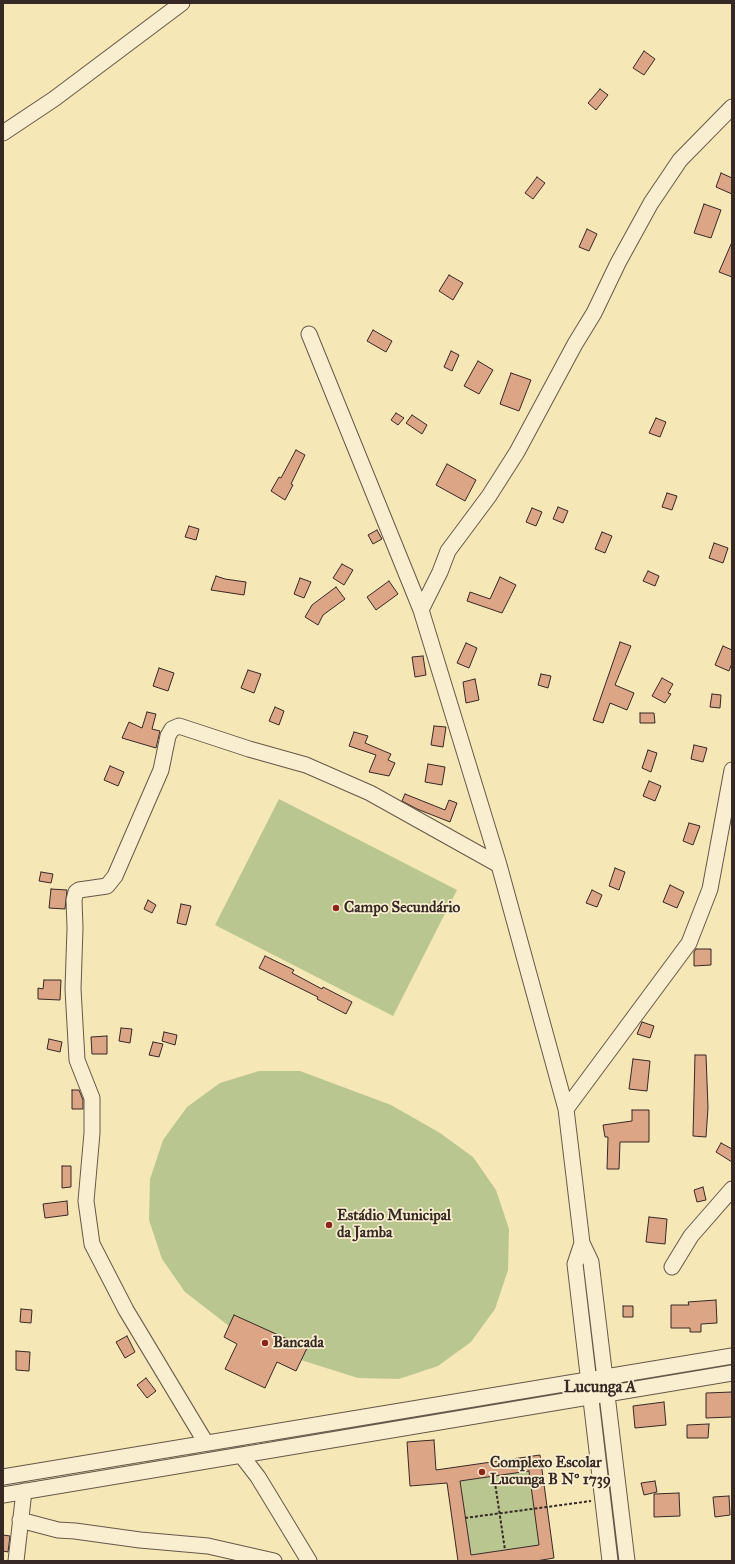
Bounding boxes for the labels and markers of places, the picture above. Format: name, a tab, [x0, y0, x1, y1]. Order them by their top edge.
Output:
place label: Campo Secundário	[344, 899, 460, 917]
marker: Campo Secundário	[331, 903, 341, 913]
place label: Estádio Municipal da Jamba	[337, 1207, 451, 1242]
marker: Estádio Municipal da Jamba	[324, 1220, 334, 1230]
place label: Bancada	[273, 1334, 324, 1352]
marker: Bancada	[260, 1338, 270, 1348]
place label: Complexo Escolar Lucunga B Nº 1739	[490, 1454, 611, 1489]
marker: Complexo Escolar Lucunga B Nº 1739	[477, 1467, 487, 1477]

